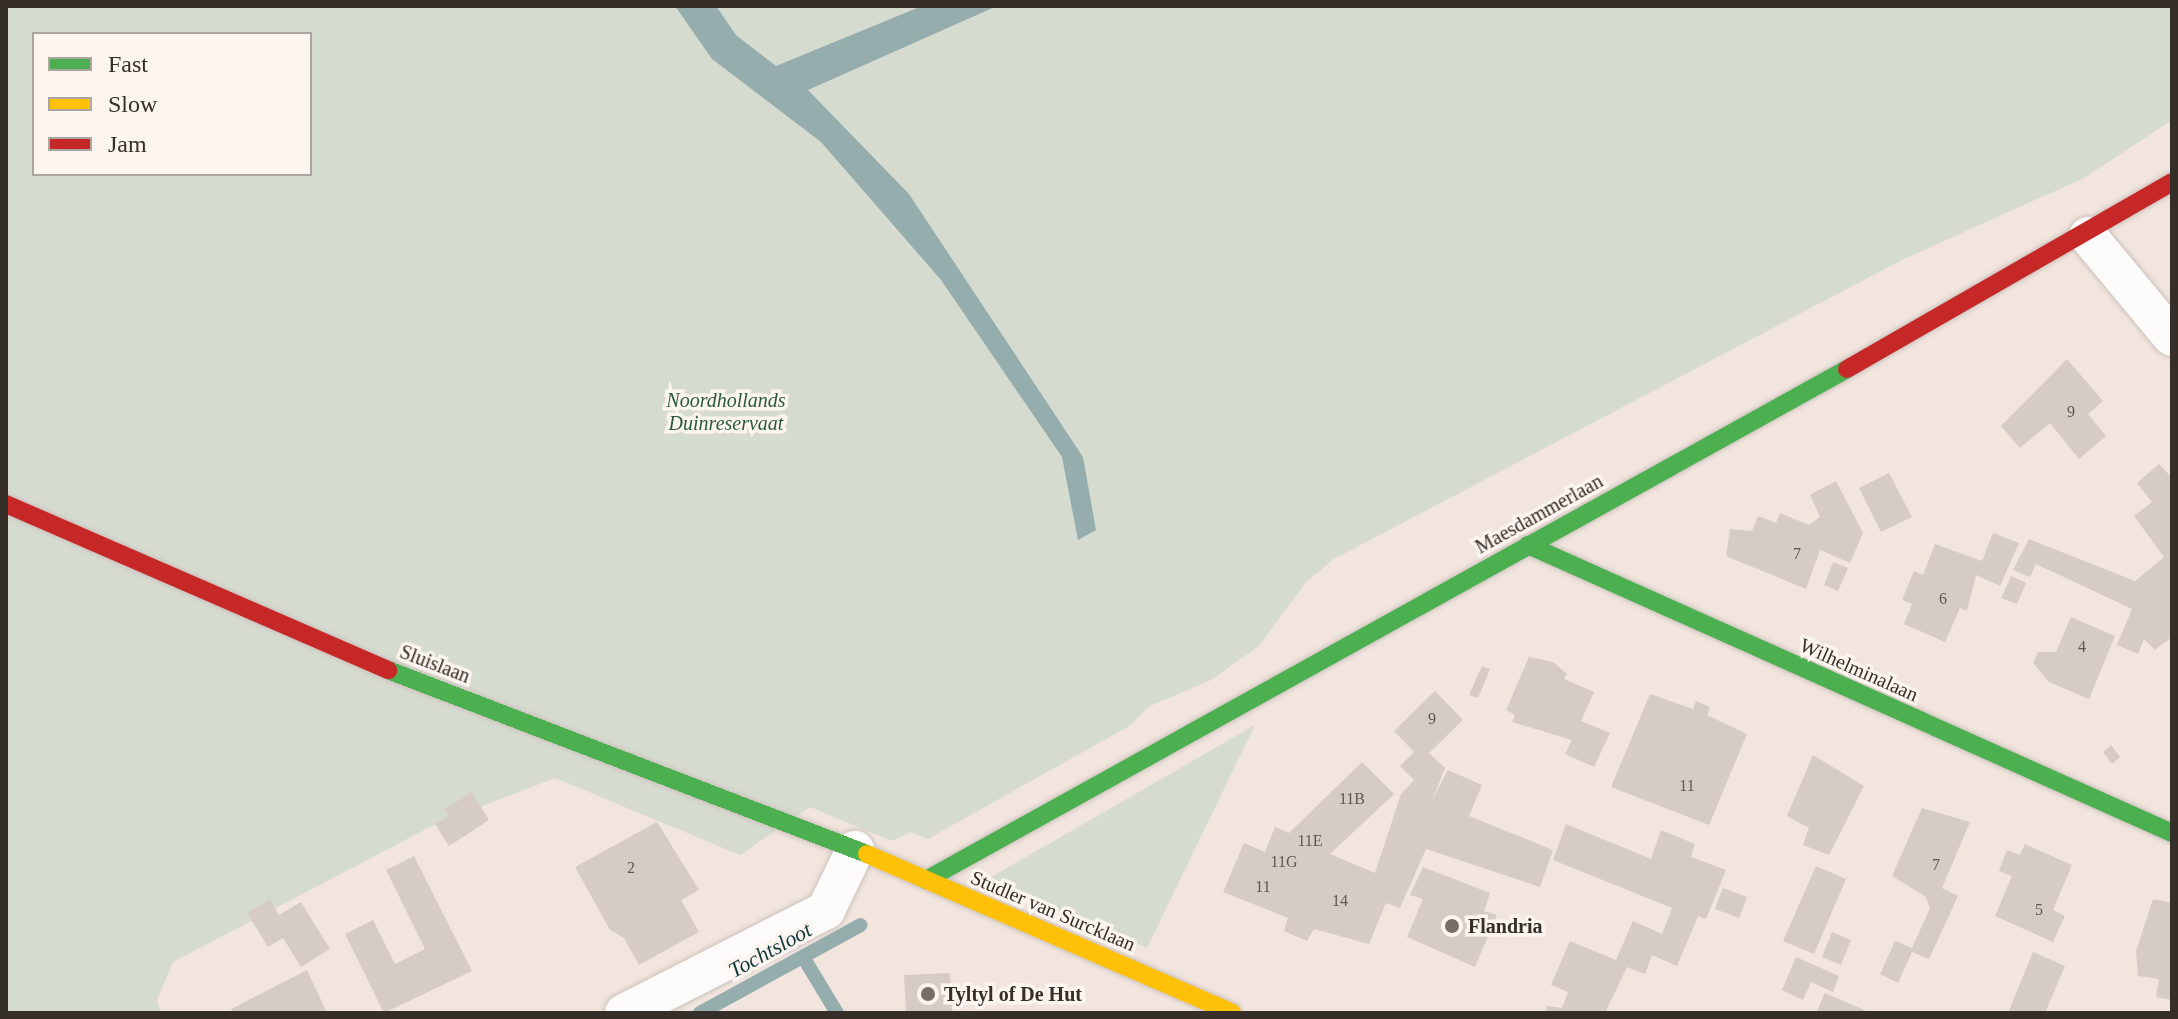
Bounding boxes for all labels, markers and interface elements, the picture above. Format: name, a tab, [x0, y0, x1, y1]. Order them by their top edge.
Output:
legend	[32, 32, 312, 176]
text: Fast	[108, 51, 148, 77]
text: Slow	[108, 91, 157, 117]
text: Jam	[108, 131, 147, 157]
park label: Noordhollands Duinreservaat	[666, 388, 786, 435]
house number: 9	[2067, 402, 2075, 422]
street label: Maesdammerlaan	[1471, 469, 1607, 559]
house number: 7	[1793, 544, 1801, 564]
house number: 6	[1939, 589, 1947, 609]
street label: Wilhelminalaan	[1796, 633, 1922, 707]
house number: 4	[2078, 637, 2086, 657]
street label: Sluislaan	[396, 640, 474, 688]
house number: 9	[1428, 709, 1436, 729]
house number: 11	[1679, 776, 1695, 796]
house number: 11B	[1339, 789, 1365, 809]
house number: 11E	[1297, 831, 1323, 851]
house number: 11G	[1271, 852, 1297, 872]
house number: 7	[1932, 855, 1940, 875]
house number: 2	[627, 858, 635, 878]
street label: Studler van Surcklaan	[967, 865, 1139, 957]
house number: 11	[1255, 877, 1271, 897]
house number: 14	[1332, 891, 1348, 911]
house number: 5	[2035, 900, 2043, 920]
place label: Flandria	[1468, 914, 1542, 938]
water label: Tochtsloot	[724, 916, 816, 984]
marker: Flandria	[1443, 917, 1461, 935]
place label: Tyltyl of De Hut	[944, 982, 1082, 1006]
marker: Tyltyl of De Hut	[919, 985, 937, 1003]

